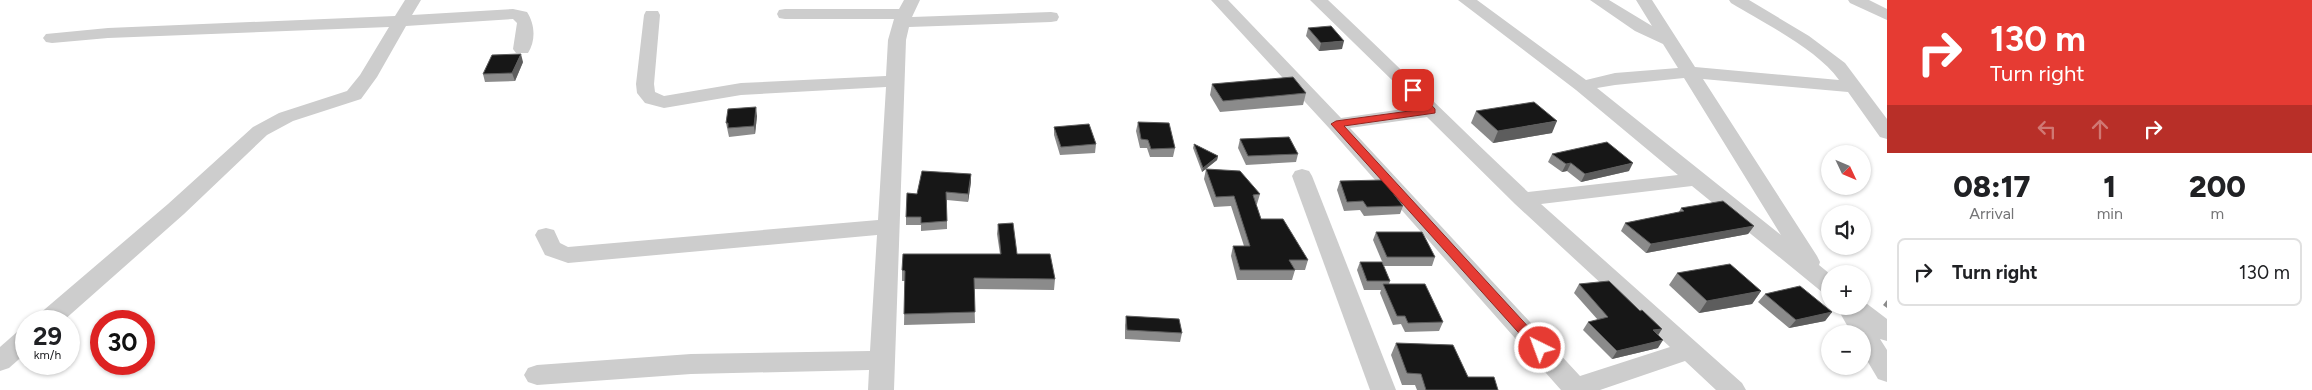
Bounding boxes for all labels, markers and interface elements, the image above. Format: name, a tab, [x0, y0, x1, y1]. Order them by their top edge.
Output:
text: 130 m	[1990, 18, 2086, 60]
icon: right	[1907, 20, 1972, 85]
text: Turn right	[1990, 60, 2085, 87]
pin	[1392, 69, 1434, 111]
icon: arrive	[1399, 76, 1427, 104]
icon: left	[2033, 115, 2061, 143]
icon: ahead	[2086, 115, 2114, 143]
icon: right	[2139, 115, 2167, 143]
north arrow	[1821, 145, 1871, 195]
map controls	[1821, 145, 1871, 375]
text: 08:17	[1953, 168, 2030, 205]
text: 1	[2103, 168, 2116, 205]
text: 200	[2189, 168, 2246, 205]
text: Arrival	[1969, 204, 2014, 223]
text: min	[2097, 204, 2123, 223]
text: m	[2211, 204, 2224, 223]
button: sound	[1821, 205, 1871, 255]
icon: right	[1909, 258, 1937, 286]
text: Turn right	[1952, 261, 2038, 284]
text: 130 m	[2239, 261, 2290, 284]
button: +	[1821, 265, 1871, 315]
speed limit sign: 30	[90, 310, 155, 375]
text: 29	[33, 321, 62, 351]
position arrow	[1513, 321, 1565, 373]
button: −	[1821, 325, 1871, 375]
text: km/h	[34, 348, 61, 362]

